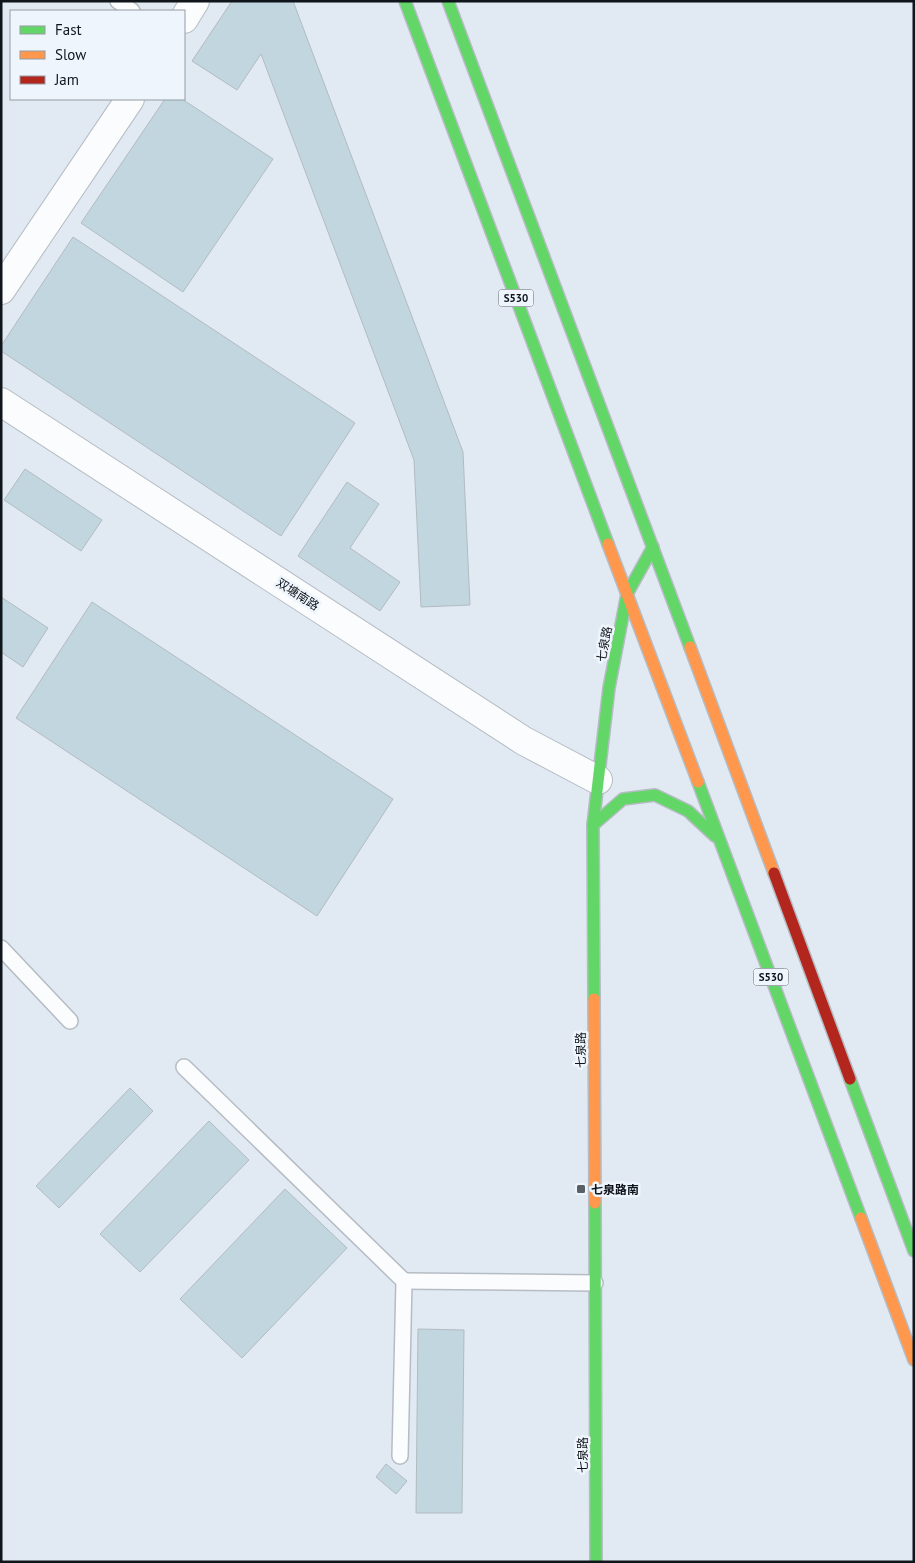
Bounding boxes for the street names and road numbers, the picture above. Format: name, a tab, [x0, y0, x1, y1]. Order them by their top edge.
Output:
road number: S530	[498, 290, 534, 306]
street label: 双塘南路	[274, 575, 322, 613]
street label: 七泉路	[593, 625, 615, 663]
road number: S530	[754, 969, 788, 986]
street label: 七泉路	[573, 1032, 588, 1068]
street label: 七泉路	[575, 1437, 590, 1473]

